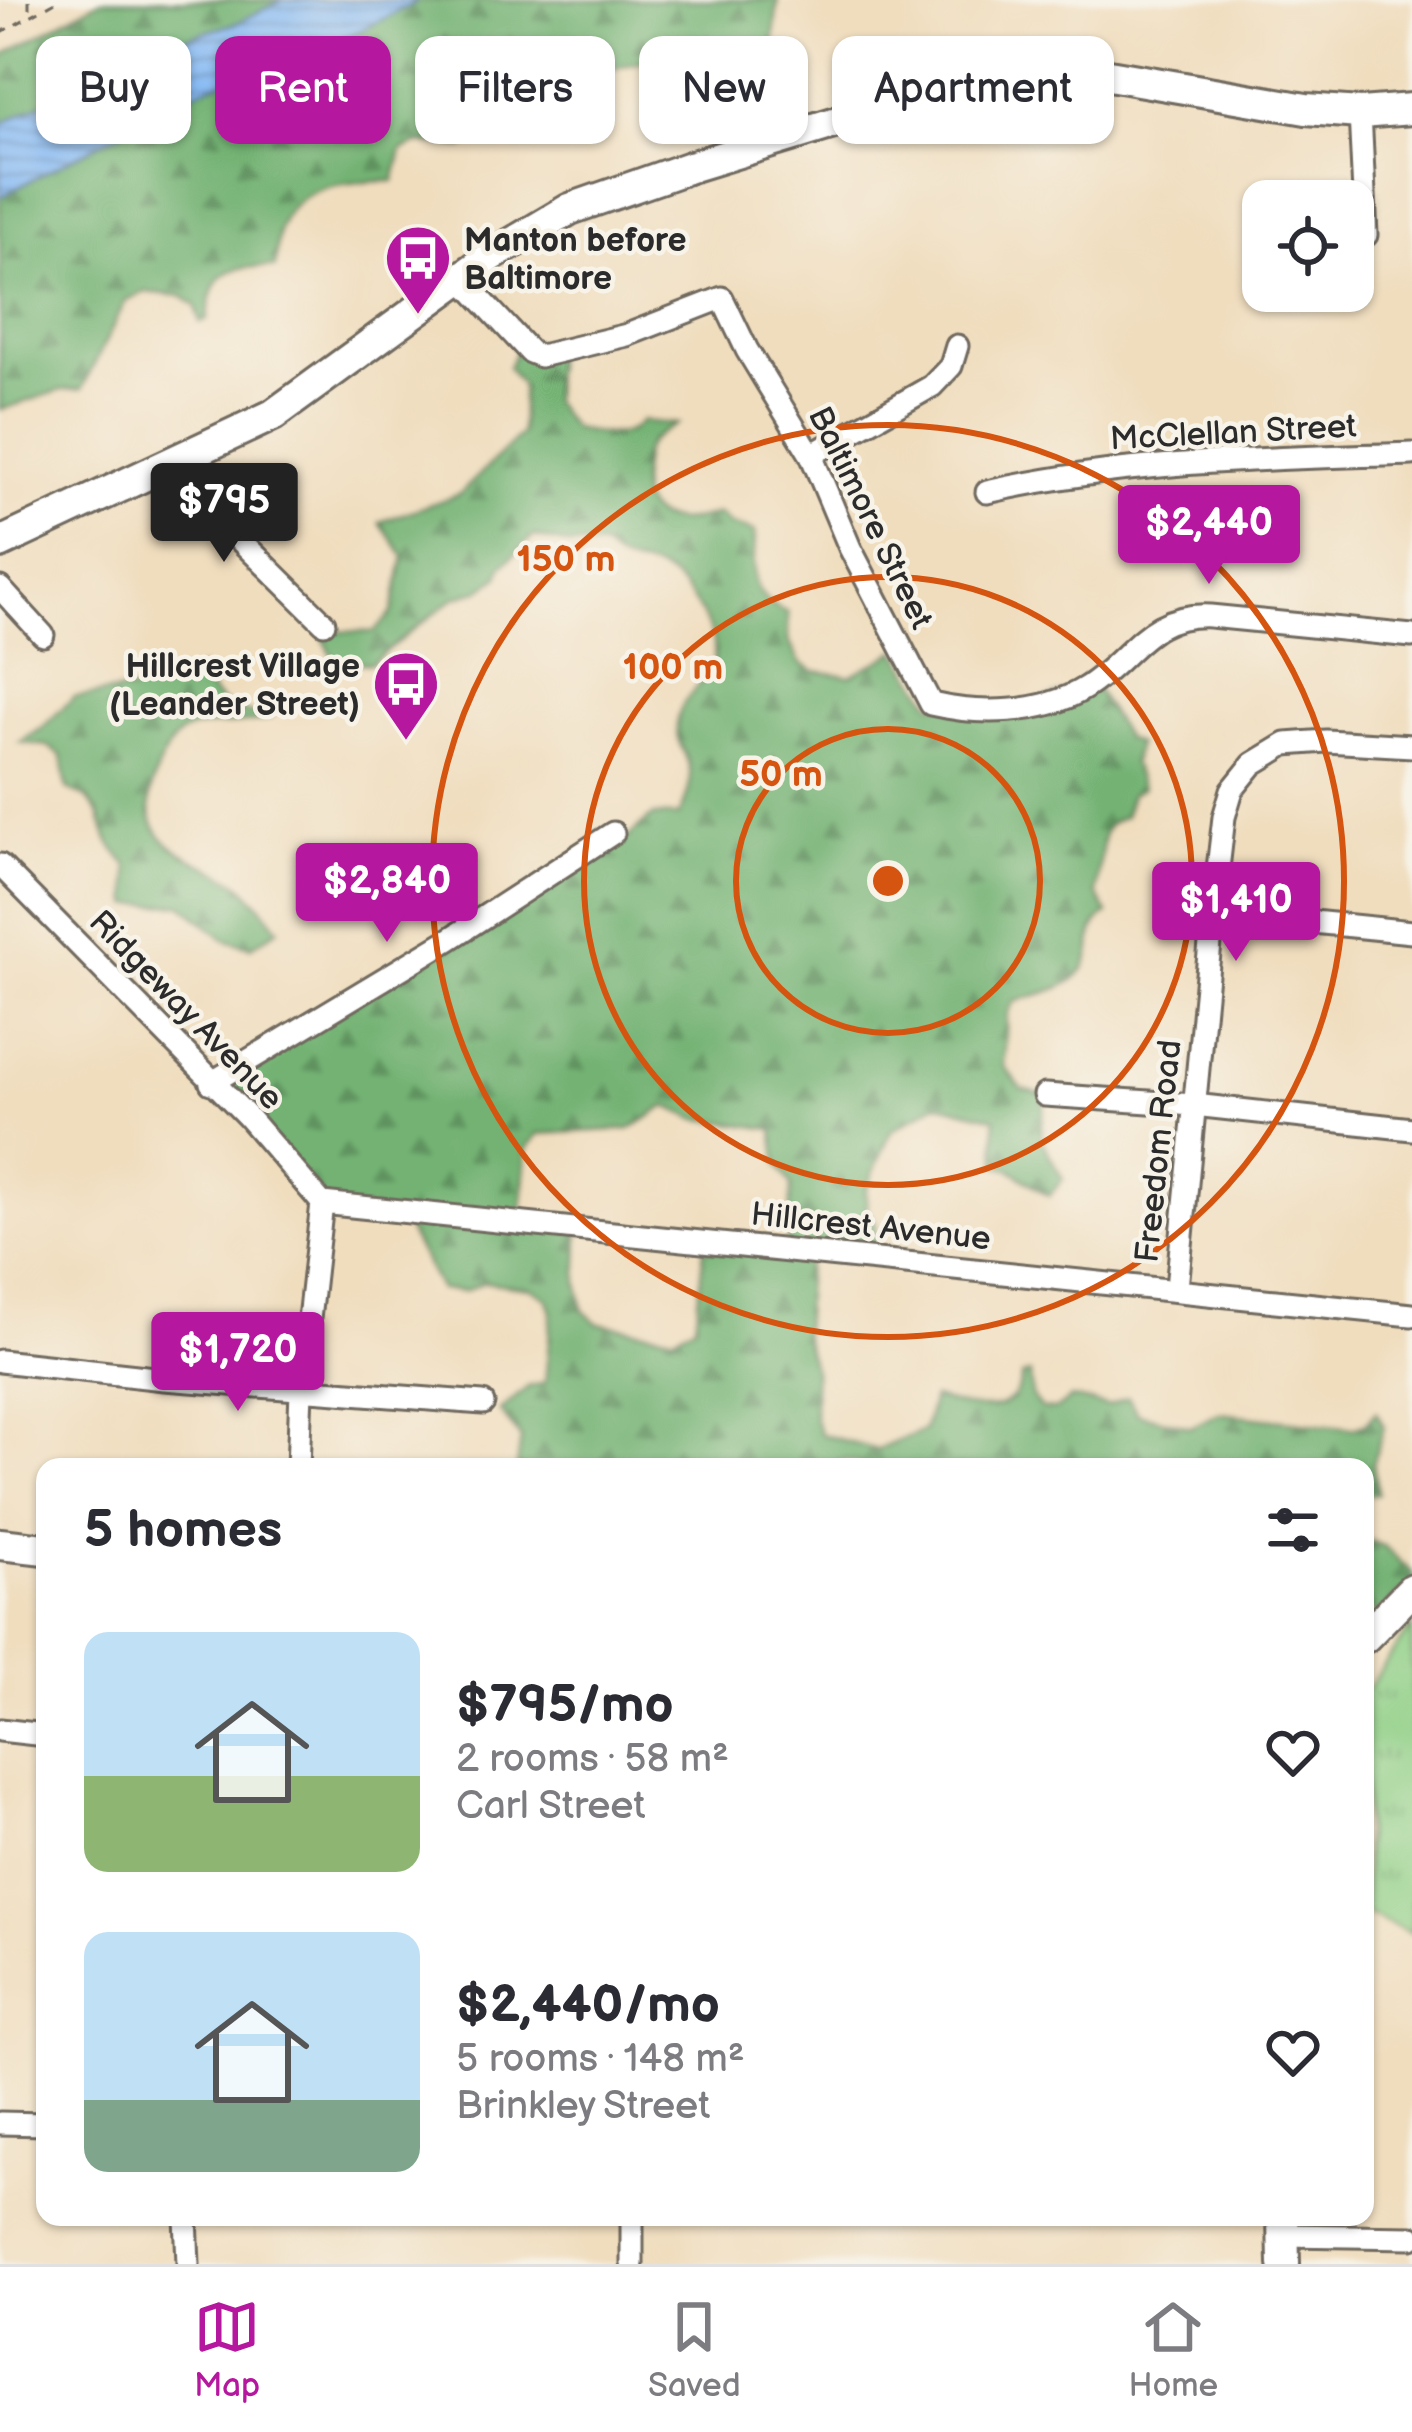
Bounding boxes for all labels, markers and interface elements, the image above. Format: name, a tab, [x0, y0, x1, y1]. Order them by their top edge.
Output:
chip: Buy	[36, 36, 191, 144]
chip: Rent	[215, 36, 391, 144]
chip: Filters	[415, 36, 615, 144]
chip: New	[639, 36, 808, 144]
chip: Apartment	[832, 36, 1114, 144]
map controls	[1242, 180, 1374, 312]
button: locate	[1242, 180, 1374, 312]
place label: Manton before Baltimore	[464, 221, 686, 299]
bus stop icon: Manton before Baltimore	[383, 223, 453, 317]
street label: Baltimore Street	[799, 400, 941, 636]
street label: McClellan Street	[1109, 407, 1357, 459]
pin: $795	[153, 463, 295, 565]
text: $795	[178, 478, 270, 525]
pin: $2,440	[1111, 485, 1307, 587]
text: $2,440	[1145, 500, 1273, 547]
text: 150 m	[517, 539, 615, 582]
place label: Hillcrest Village (Leander Street)	[109, 647, 360, 725]
text: 100 m	[623, 647, 723, 690]
bus stop icon: Hillcrest Village (Leander Street)	[371, 649, 441, 743]
text: 50 m	[739, 754, 823, 797]
pin: $2,840	[289, 843, 485, 945]
text: $2,840	[323, 858, 451, 905]
centre of rings	[867, 860, 909, 902]
pin: $1,410	[1138, 862, 1334, 964]
text: $1,410	[1179, 877, 1293, 924]
street label: Ridgeway Avenue	[80, 902, 291, 1118]
street label: Freedom Road	[1127, 1038, 1191, 1265]
street label: Hillcrest Avenue	[749, 1195, 993, 1259]
pin: $1,720	[140, 1312, 336, 1414]
text: $1,720	[178, 1327, 298, 1374]
icon: filters	[1260, 1497, 1326, 1563]
text: 5 homes	[84, 1500, 282, 1561]
text: $795/mo	[456, 1675, 674, 1736]
icon: home	[180, 1680, 324, 1824]
icon: heart	[1260, 1719, 1326, 1785]
text: 2 rooms · 58 m²	[456, 1736, 729, 1783]
text: Carl Street	[456, 1783, 645, 1830]
text: $2,440/mo	[456, 1975, 720, 2036]
icon: home	[180, 1980, 324, 2124]
icon: heart	[1260, 2019, 1326, 2085]
text: 5 rooms · 148 m²	[456, 2036, 745, 2083]
text: Brinkley Street	[456, 2083, 710, 2130]
tab: Map	[194, 2294, 260, 2406]
tab: Saved	[648, 2294, 741, 2406]
tab: Home	[1128, 2294, 1218, 2406]

